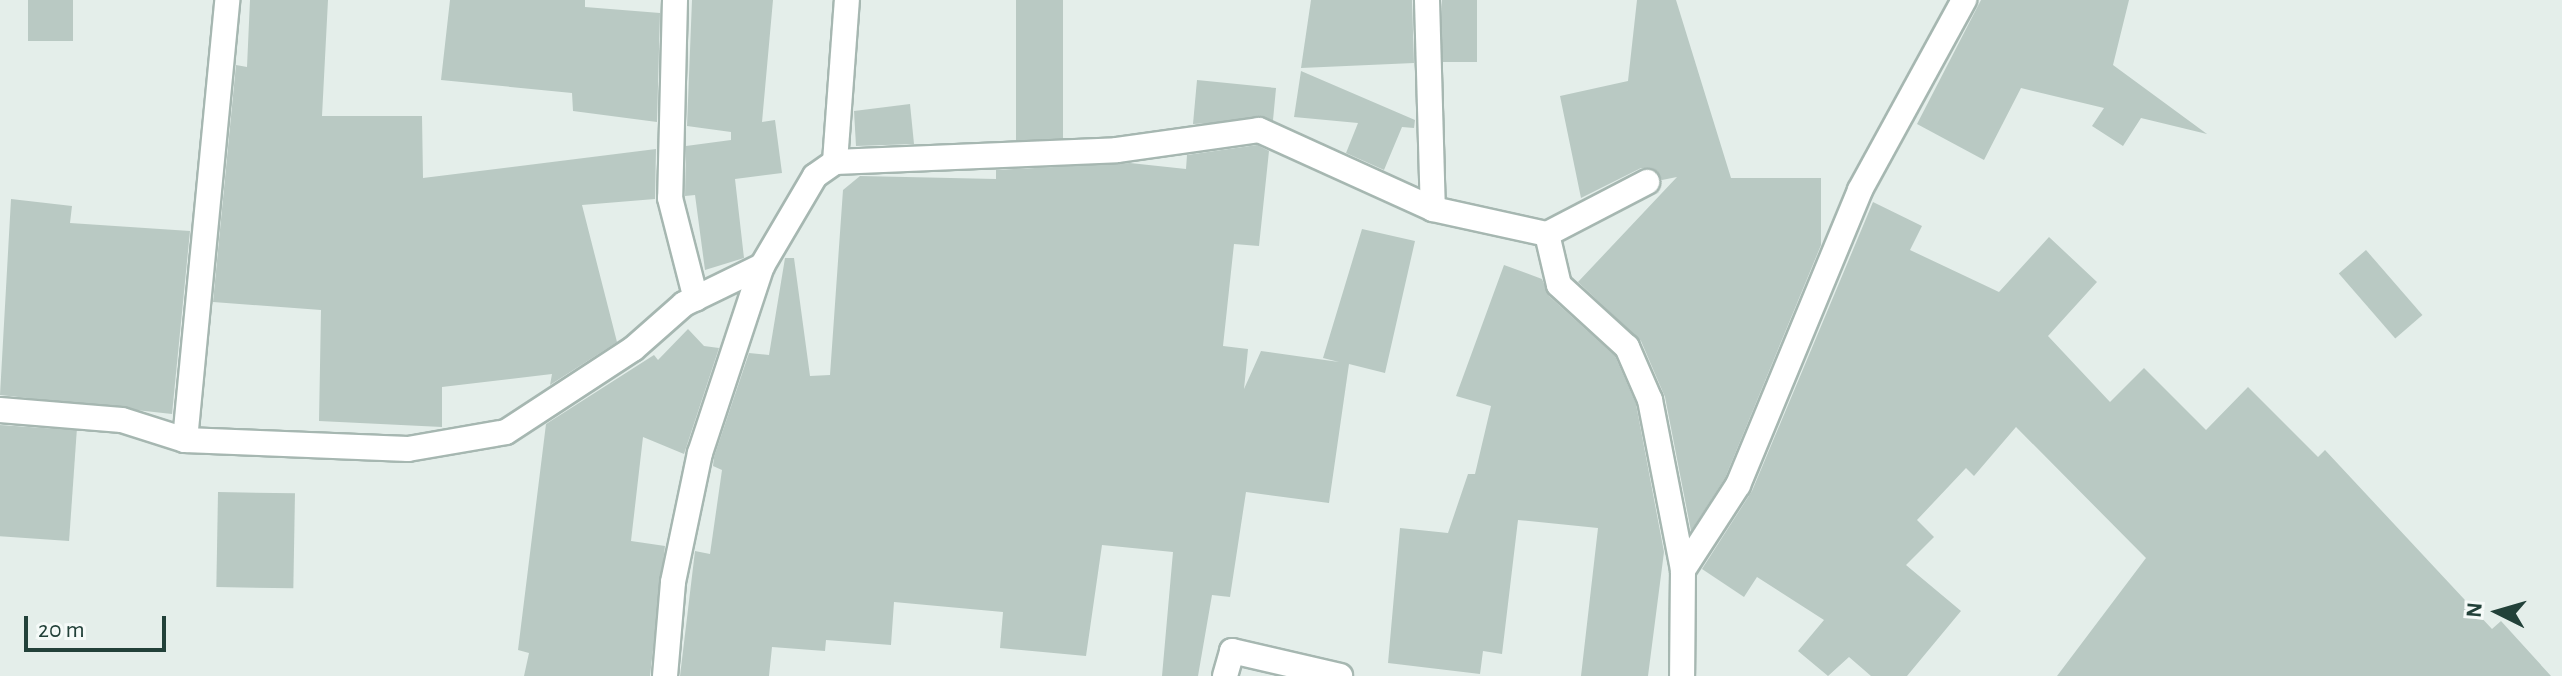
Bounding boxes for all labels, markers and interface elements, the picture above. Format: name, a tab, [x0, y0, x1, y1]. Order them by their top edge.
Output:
north arrow	[2458, 572, 2538, 652]
scale bar	[28, 600, 170, 650]
text: N	[2462, 601, 2486, 618]
text: 20 m	[38, 618, 85, 642]

